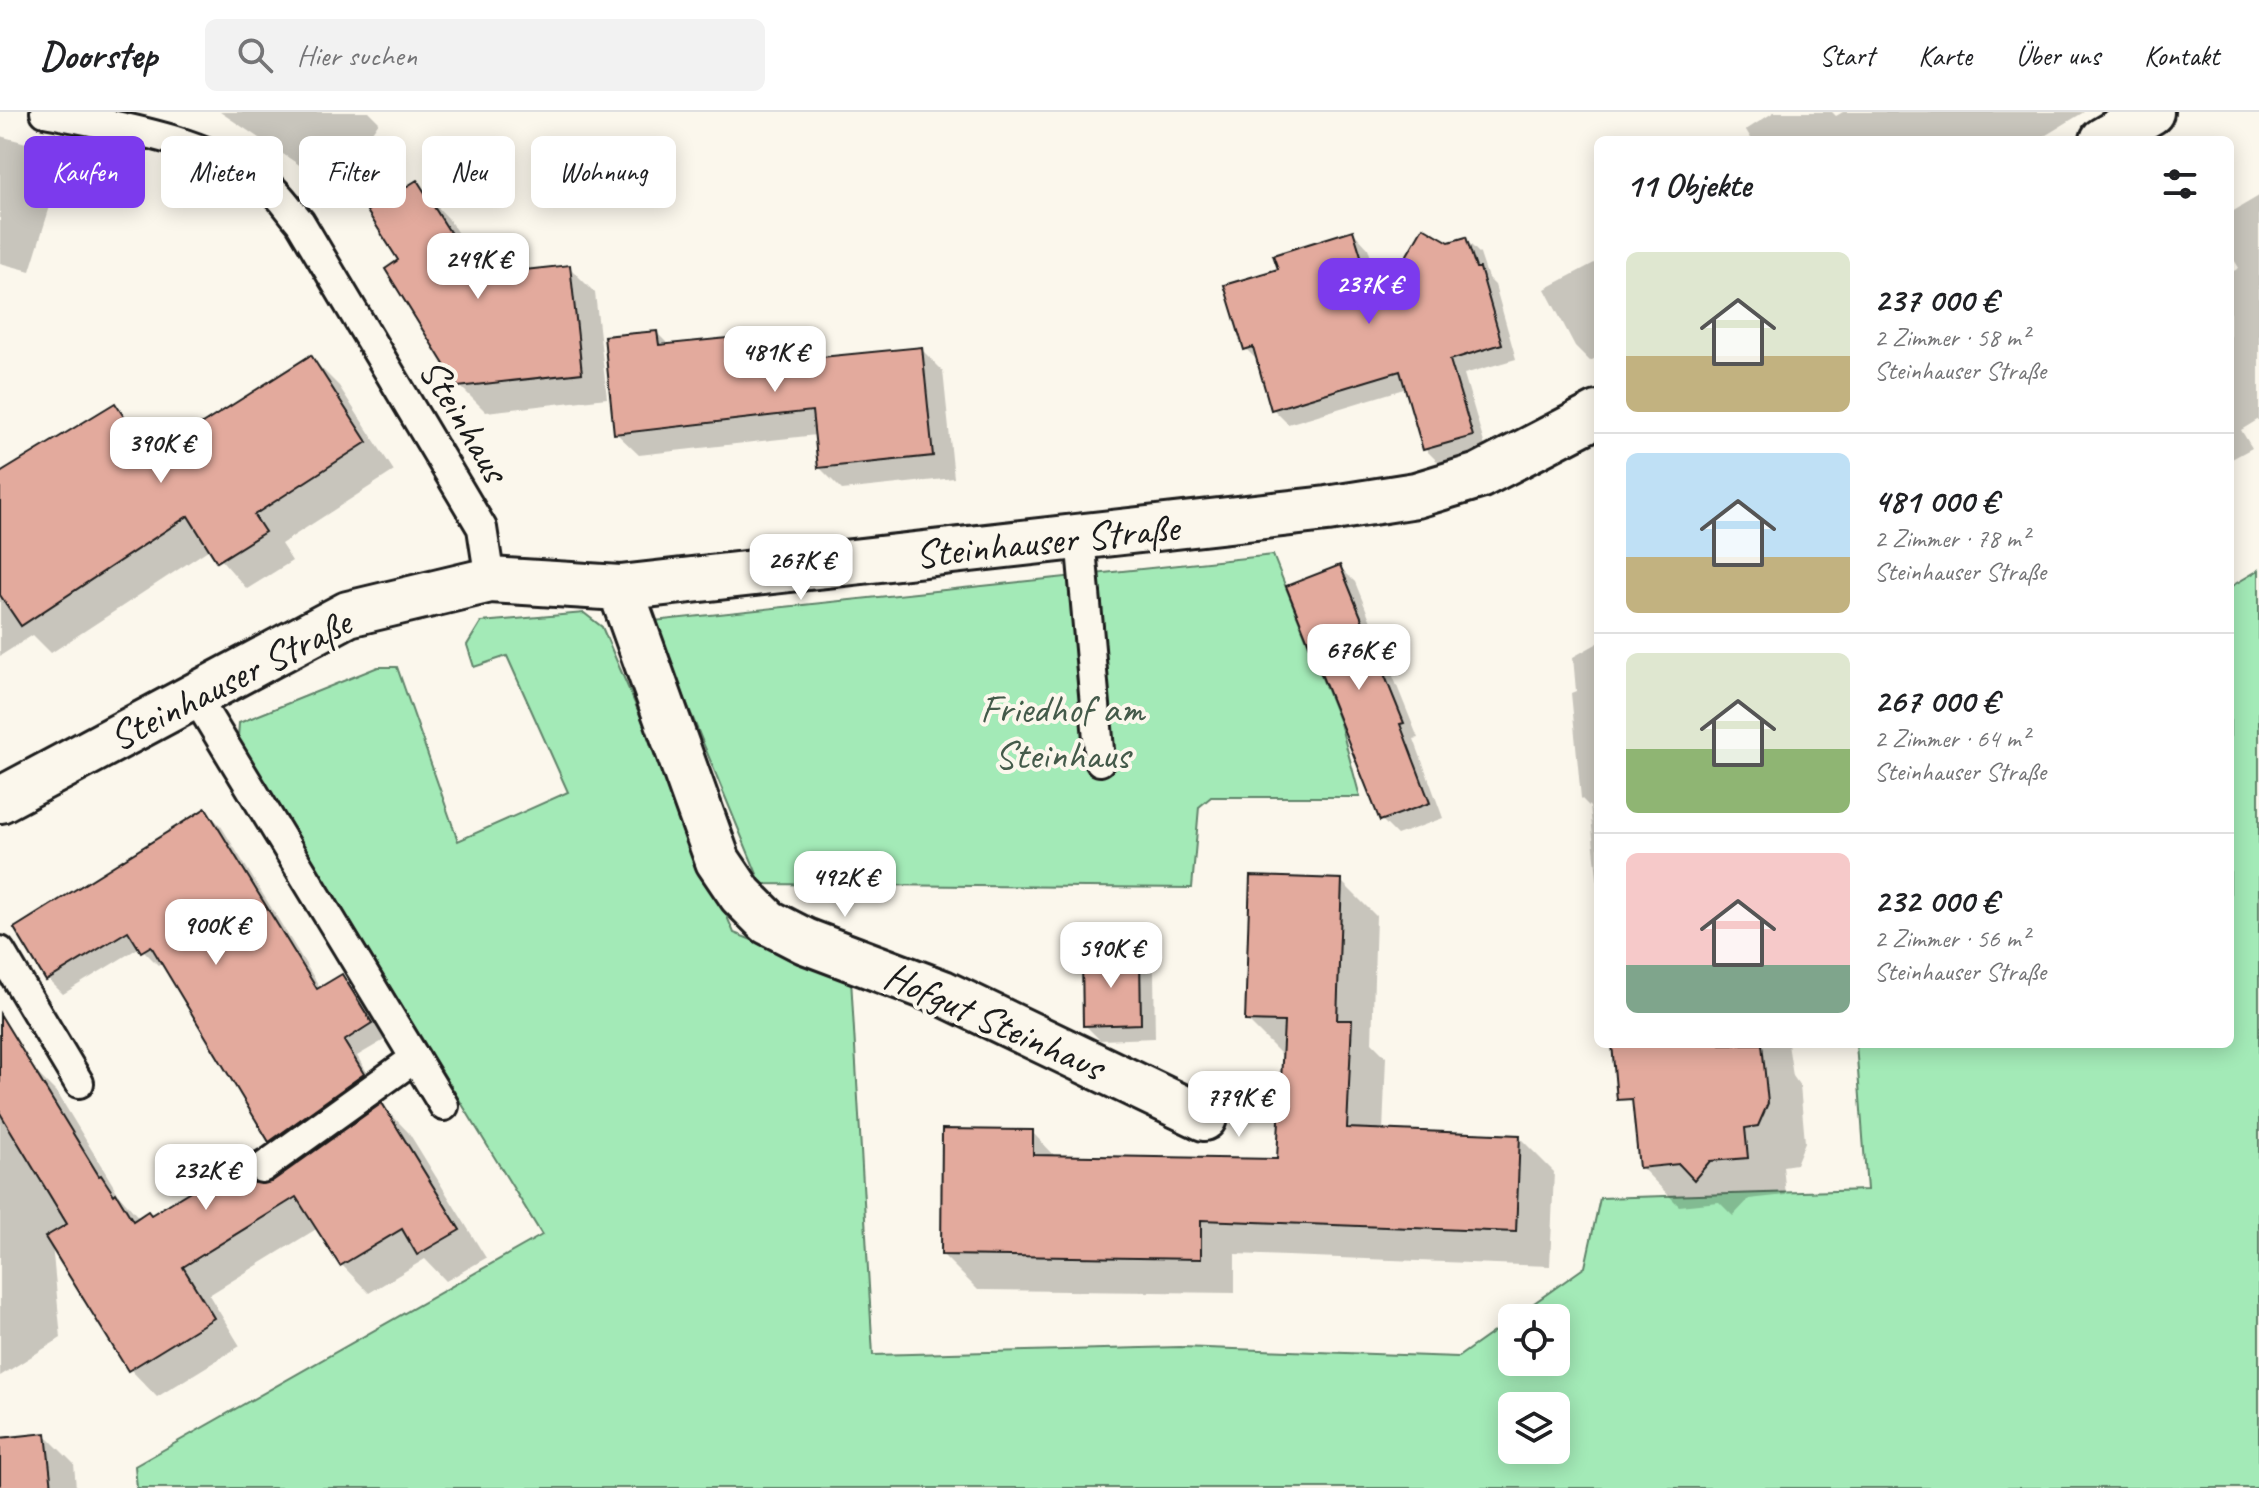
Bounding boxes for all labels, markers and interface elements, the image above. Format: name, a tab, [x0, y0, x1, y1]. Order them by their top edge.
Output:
search box	[205, 19, 765, 91]
text: Doorstep	[40, 32, 157, 79]
icon: search	[233, 33, 277, 77]
text: Hier suchen	[297, 36, 417, 74]
text: Start	[1819, 38, 1874, 73]
text: Karte	[1918, 38, 1972, 73]
text: Über uns	[2016, 38, 2100, 73]
text: Kontakt	[2144, 38, 2219, 73]
chip: Kaufen	[24, 136, 145, 208]
chip: Mieten	[161, 136, 283, 208]
chip: Filter	[299, 136, 406, 208]
chip: Neu	[422, 136, 515, 208]
chip: Wohnung	[531, 136, 676, 208]
icon: filters	[2158, 162, 2202, 206]
text: 11 Objekte	[1626, 163, 1751, 206]
pin: 249K €	[413, 233, 543, 301]
text: 249K €	[445, 242, 511, 275]
pin: 237K €	[1304, 258, 1434, 326]
text: 237K €	[1336, 267, 1402, 300]
text: 237 000 €	[1874, 278, 1997, 321]
icon: home	[1690, 284, 1786, 380]
text: 2 Zimmer · 58 m²	[1874, 321, 2029, 354]
pin: 481K €	[710, 326, 840, 394]
text: 481K €	[742, 335, 808, 368]
street label: Steinhaus	[408, 349, 522, 494]
text: Steinhauser Straße	[1874, 354, 2046, 387]
pin: 390K €	[96, 417, 226, 485]
text: 390K €	[128, 426, 194, 459]
text: 481 000 €	[1874, 479, 1998, 522]
icon: home	[1690, 485, 1786, 581]
street label: Steinhauser Straße	[913, 502, 1184, 580]
text: 2 Zimmer · 78 m²	[1874, 522, 2029, 555]
pin: 267K €	[736, 534, 866, 602]
text: 267K €	[768, 543, 834, 576]
text: Steinhauser Straße	[1874, 555, 2046, 588]
street label: Steinhauser Straße	[101, 596, 362, 762]
pin: 676K €	[1294, 624, 1424, 692]
text: 676K €	[1325, 633, 1393, 666]
text: 267 000 €	[1874, 679, 1998, 722]
park label: Friedhof am Steinhaus	[980, 684, 1147, 780]
icon: home	[1690, 685, 1786, 781]
text: 2 Zimmer · 64 m²	[1874, 722, 2029, 755]
text: Steinhauser Straße	[1874, 755, 2046, 788]
pin: 492K €	[780, 851, 910, 919]
text: 492K €	[812, 860, 878, 893]
text: 232 000 €	[1874, 879, 1998, 922]
icon: home	[1690, 885, 1786, 981]
pin: 900K €	[151, 899, 281, 967]
text: 900K €	[183, 908, 249, 941]
pin: 590K €	[1046, 922, 1176, 990]
text: 2 Zimmer · 56 m²	[1874, 922, 2029, 955]
text: 590K €	[1078, 931, 1144, 964]
street label: Hofgut Steinhaus	[877, 950, 1114, 1093]
text: Steinhauser Straße	[1874, 955, 2046, 988]
pin: 779K €	[1174, 1071, 1304, 1139]
text: 779K €	[1206, 1080, 1272, 1113]
pin: 232K €	[141, 1144, 271, 1212]
text: 232K €	[173, 1153, 239, 1186]
map controls	[1498, 1304, 1570, 1464]
button: locate	[1498, 1304, 1570, 1376]
button: layers	[1498, 1392, 1570, 1464]

